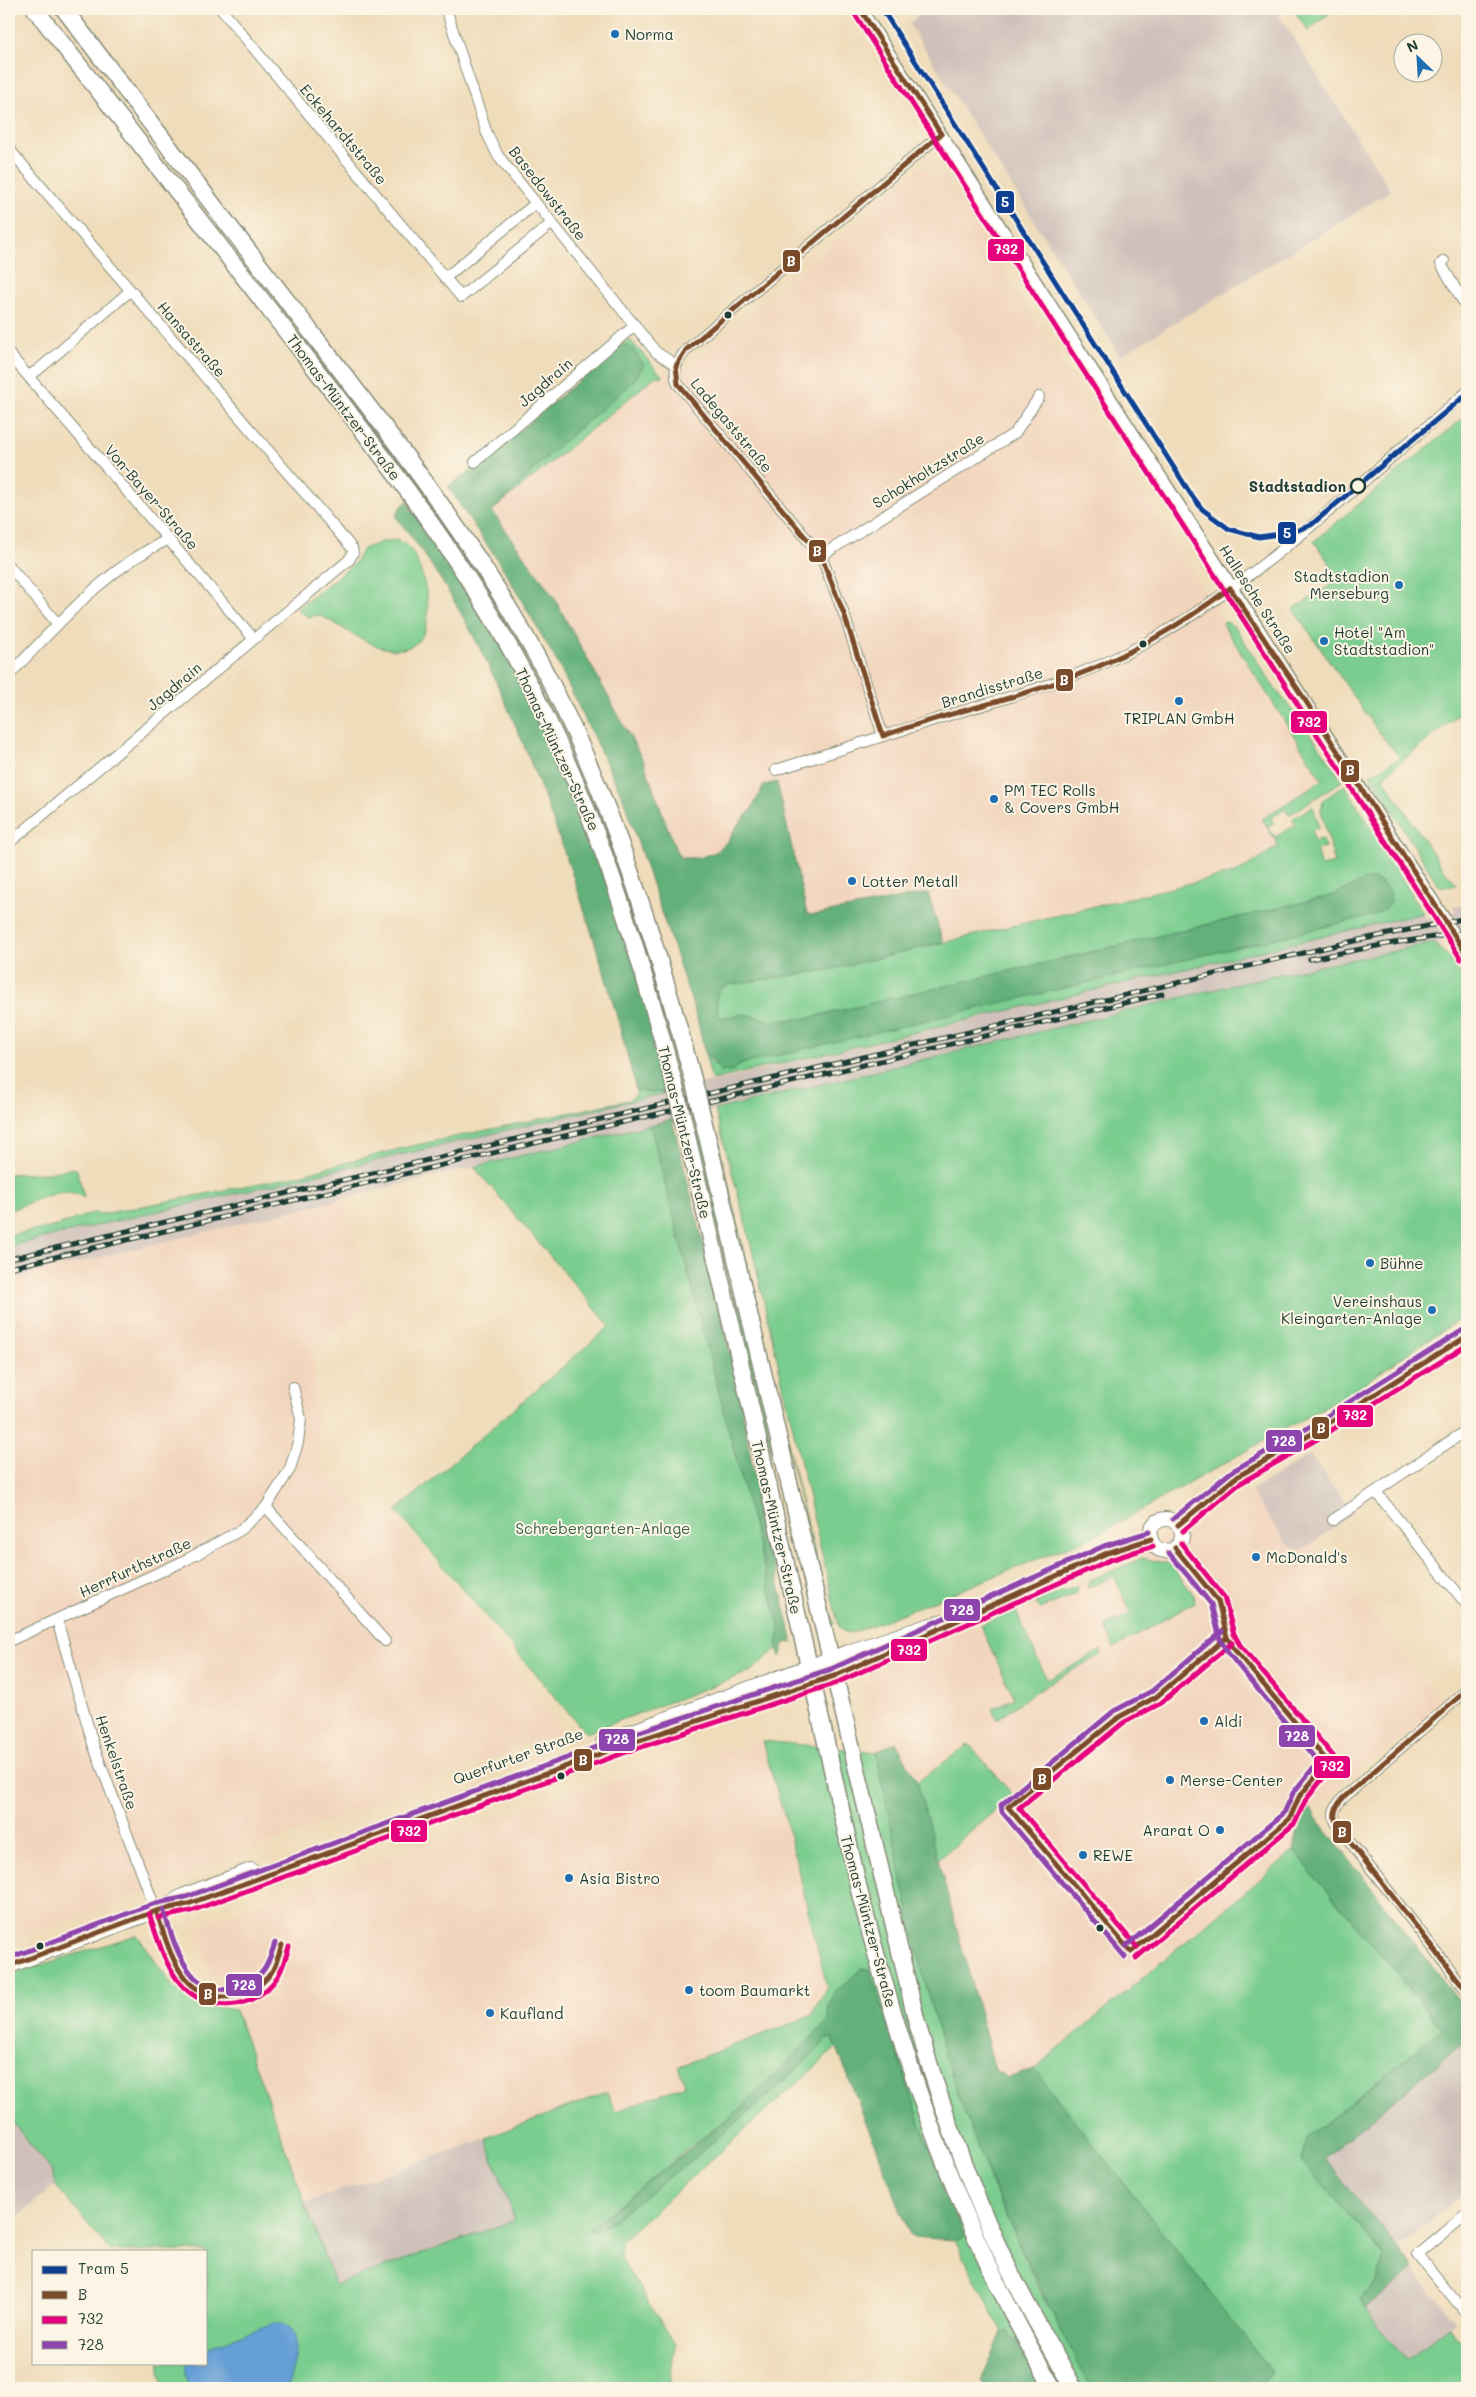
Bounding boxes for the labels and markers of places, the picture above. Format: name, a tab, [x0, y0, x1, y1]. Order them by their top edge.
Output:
place label: Norma	[625, 24, 674, 44]
marker: Norma	[609, 28, 621, 40]
unlabelled marker	[723, 310, 733, 320]
place label: Stadtstadion	[1249, 476, 1346, 496]
marker: Stadtstadion	[1350, 478, 1366, 494]
place label: Stadtstadion Merseburg	[1294, 566, 1389, 603]
marker: Stadtstadion Merseburg	[1393, 579, 1405, 591]
place label: Hotel "Am Stadtstadion"	[1334, 622, 1434, 659]
marker: Hotel "Am Stadtstadion"	[1318, 635, 1330, 647]
unlabelled marker	[1138, 639, 1148, 649]
marker: TRIPLAN GmbH	[1173, 695, 1185, 707]
place label: TRIPLAN GmbH	[1123, 708, 1235, 728]
place label: PM TEC Rolls & Covers GmbH	[1004, 780, 1119, 817]
marker: PM TEC Rolls & Covers GmbH	[988, 793, 1000, 805]
place label: Lotter Metall	[862, 871, 958, 891]
marker: Lotter Metall	[846, 875, 858, 887]
place label: Bühne	[1380, 1253, 1424, 1273]
marker: Bühne	[1364, 1257, 1376, 1269]
place label: Vereinshaus Kleingarten-Anlage	[1281, 1291, 1422, 1328]
marker: Vereinshaus Kleingarten-Anlage	[1426, 1304, 1438, 1316]
place label: McDonald's	[1266, 1547, 1348, 1567]
marker: McDonald's	[1250, 1551, 1262, 1563]
place label: Aldi	[1214, 1711, 1242, 1731]
marker: Aldi	[1198, 1715, 1210, 1727]
place label: Merse-Center	[1180, 1770, 1283, 1790]
unlabelled marker	[556, 1771, 566, 1781]
marker: Merse-Center	[1164, 1774, 1176, 1786]
place label: Ararat O	[1143, 1820, 1210, 1840]
marker: Ararat O	[1214, 1824, 1226, 1836]
place label: REWE	[1093, 1845, 1133, 1865]
marker: REWE	[1077, 1849, 1089, 1861]
place label: Asia Bistro	[579, 1868, 660, 1888]
marker: Asia Bistro	[563, 1872, 575, 1884]
unlabelled marker	[1095, 1923, 1105, 1933]
unlabelled marker	[35, 1941, 45, 1951]
place label: toom Baumarkt	[699, 1980, 810, 2000]
marker: toom Baumarkt	[683, 1984, 695, 1996]
place label: Kaufland	[500, 2003, 563, 2023]
marker: Kaufland	[484, 2007, 496, 2019]

